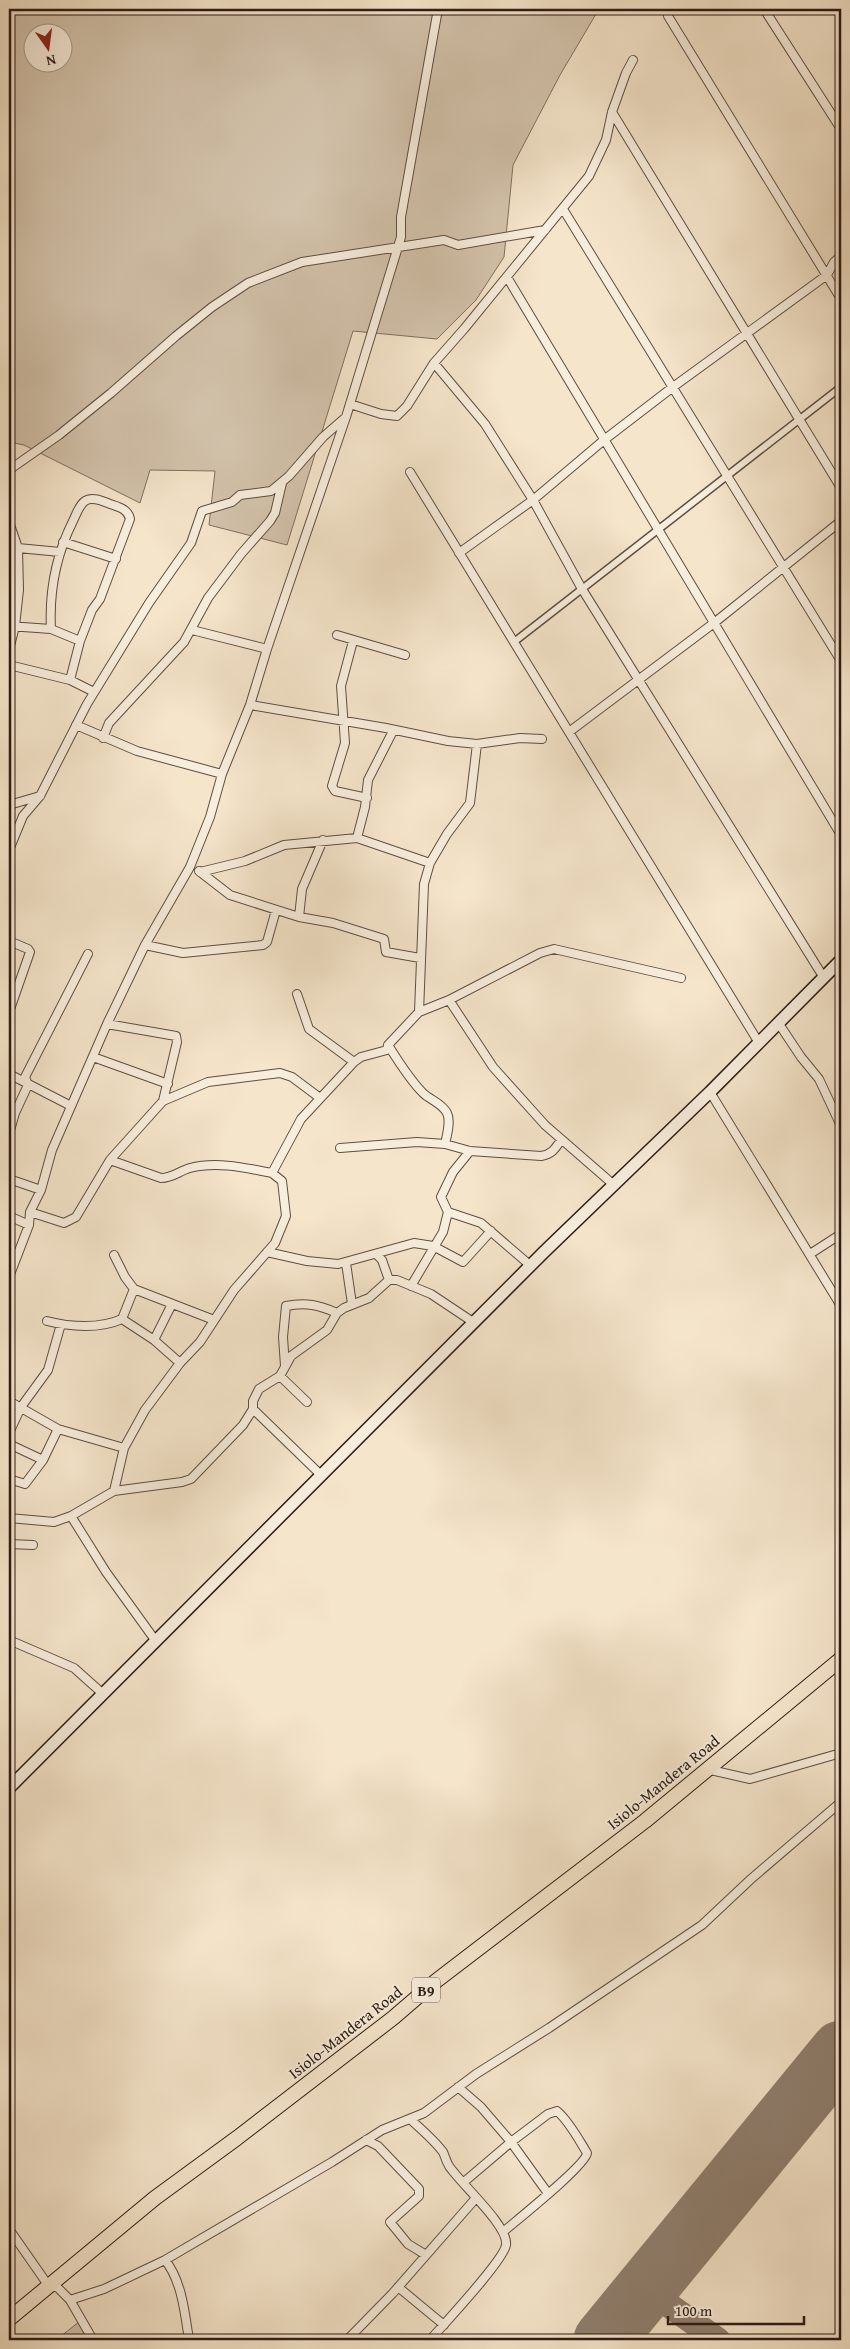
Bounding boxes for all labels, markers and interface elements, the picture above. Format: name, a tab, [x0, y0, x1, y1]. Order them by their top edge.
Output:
north arrow	[22, 22, 72, 72]
text: N	[44, 50, 58, 72]
street label: Isiolo-Mandera Road	[602, 1729, 725, 1835]
road number: B9	[412, 1978, 440, 2002]
street label: Isiolo-Mandera Road	[283, 1980, 407, 2084]
scale bar	[668, 2294, 804, 2326]
text: 100 m	[675, 2300, 713, 2321]

